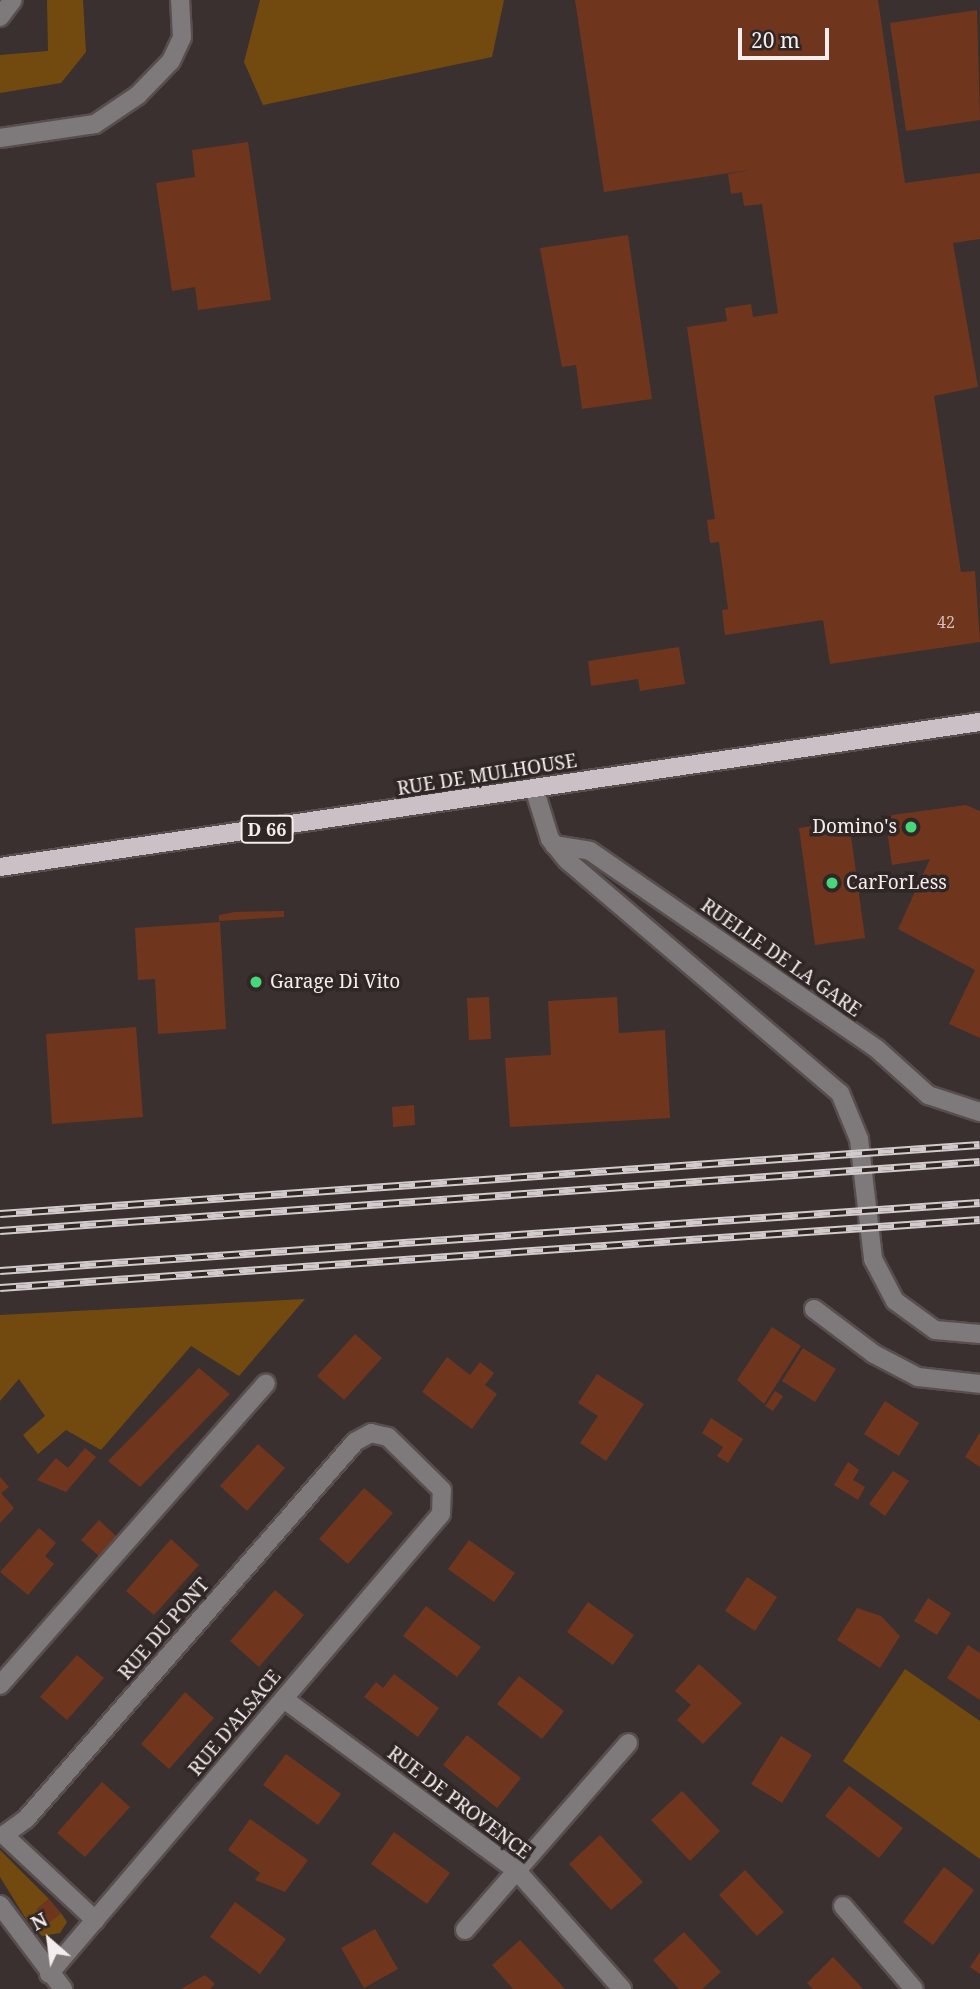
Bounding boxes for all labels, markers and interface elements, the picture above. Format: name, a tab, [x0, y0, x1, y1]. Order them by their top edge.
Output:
scale bar	[742, 14, 833, 58]
text: 20 m	[751, 26, 800, 54]
house number: 42	[937, 612, 955, 632]
street label: RUE DE MULHOUSE	[396, 750, 578, 800]
road number: D 66	[239, 814, 295, 844]
place label: Domino's	[812, 816, 897, 838]
marker: Domino's	[903, 819, 919, 835]
place label: CarForLess	[846, 872, 947, 894]
marker: CarForLess	[824, 875, 840, 891]
street label: RUELLE DE LA GARE	[697, 894, 865, 1022]
place label: Garage Di Vito	[270, 971, 400, 993]
marker: Garage Di Vito	[248, 974, 264, 990]
street label: RUE DU PONT	[114, 1574, 214, 1684]
street label: RUE D'ALSACE	[184, 1666, 286, 1780]
street label: RUE DE PROVENCE	[383, 1742, 535, 1864]
north arrow	[14, 1905, 84, 1975]
text: N	[26, 1906, 52, 1936]

